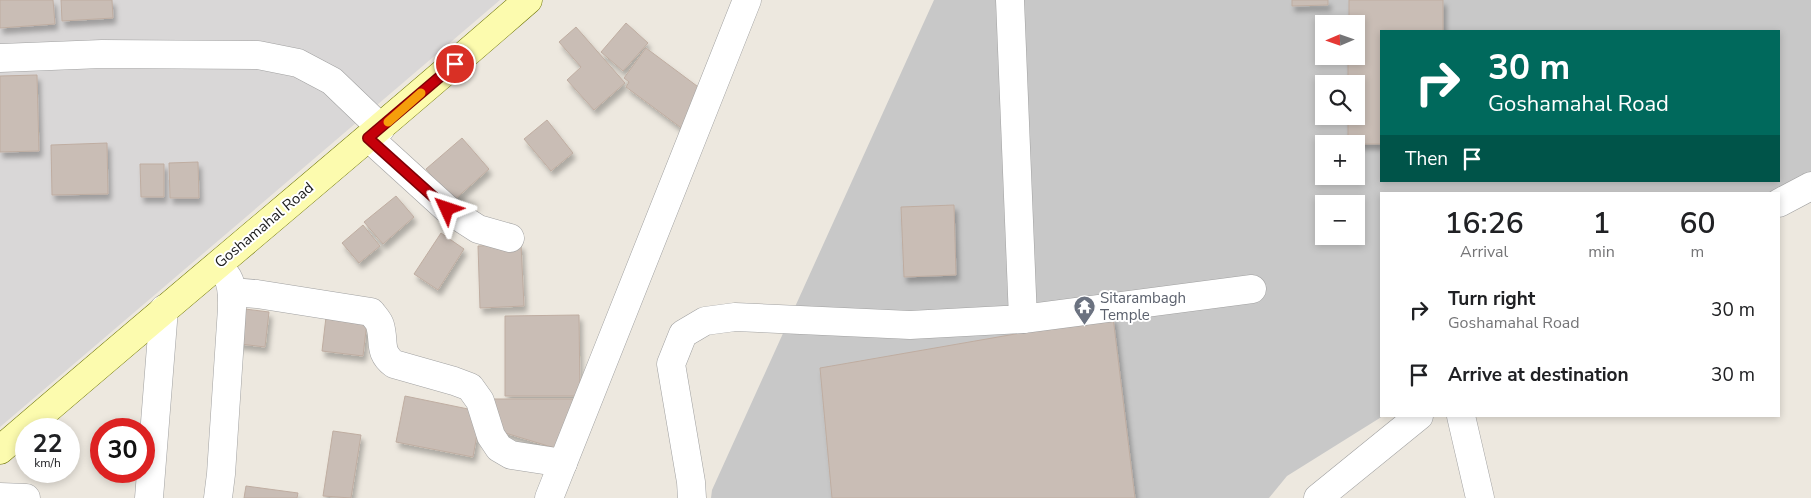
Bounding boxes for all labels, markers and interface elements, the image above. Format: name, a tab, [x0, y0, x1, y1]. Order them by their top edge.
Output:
north arrow	[1315, 15, 1365, 65]
map controls	[1315, 15, 1365, 245]
pin	[434, 43, 476, 85]
text: 30 m	[1488, 44, 1570, 91]
icon: arrive	[441, 50, 469, 78]
icon: right	[1405, 50, 1470, 115]
button: search	[1315, 75, 1365, 125]
text: Goshamahal Road	[1488, 89, 1669, 119]
button: +	[1315, 135, 1365, 185]
icon: arrive	[1458, 145, 1486, 173]
text: Then	[1405, 146, 1448, 172]
street label: Goshamahal Road	[210, 178, 318, 272]
position arrow	[420, 182, 472, 234]
button: −	[1315, 195, 1365, 245]
text: 16:26	[1445, 203, 1524, 244]
text: 1	[1593, 203, 1611, 244]
text: 60	[1679, 203, 1715, 244]
text: Arrival	[1460, 241, 1508, 263]
text: min	[1588, 241, 1615, 263]
text: m	[1691, 241, 1704, 263]
text: Turn right	[1448, 286, 1535, 312]
place label: Sitarambagh Temple	[1100, 288, 1186, 325]
temple icon: Sitarambagh Temple	[1072, 295, 1096, 326]
icon: right	[1405, 296, 1433, 324]
text: 30 m	[1711, 297, 1755, 323]
text: Goshamahal Road	[1448, 312, 1580, 334]
icon: arrive	[1405, 361, 1433, 389]
text: Arrive at destination	[1448, 362, 1629, 388]
text: 30 m	[1711, 362, 1755, 388]
speed limit sign: 30	[90, 418, 155, 483]
text: 22	[32, 427, 63, 461]
text: km/h	[34, 455, 61, 471]

